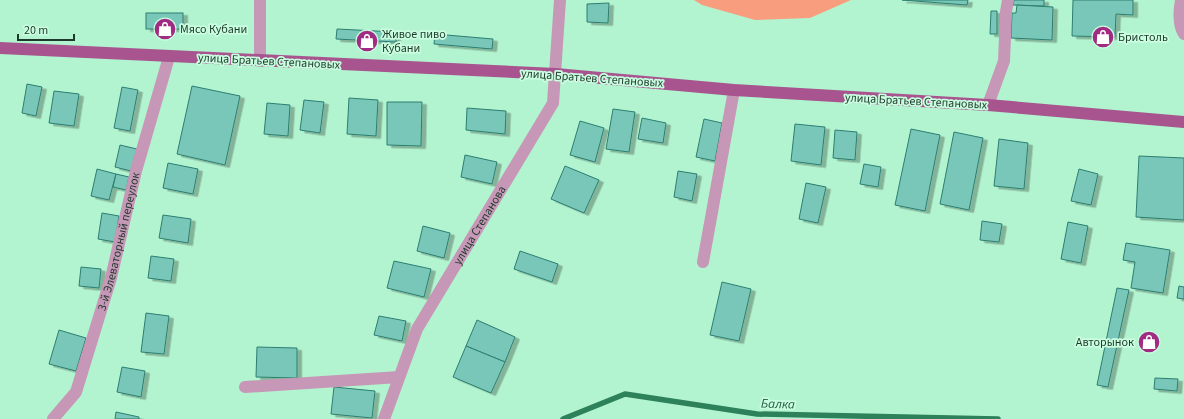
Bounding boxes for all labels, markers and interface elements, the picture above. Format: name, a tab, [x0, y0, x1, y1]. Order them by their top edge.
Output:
scale bar	[18, 16, 74, 42]
shop icon: Мясо Кубани	[152, 16, 178, 42]
place label: Мясо Кубани	[180, 21, 247, 38]
text: 20 m	[24, 22, 48, 39]
shop icon: Бристоль	[1090, 24, 1116, 50]
place label: Живое пиво Кубани	[382, 26, 446, 57]
shop icon: Живое пиво Кубани	[354, 28, 380, 54]
place label: Бристоль	[1118, 29, 1168, 46]
street label: улица Братьев Степановых	[197, 49, 341, 74]
street label: улица Братьев Степановых	[520, 65, 664, 92]
street label: улица Братьев Степановых	[844, 89, 988, 114]
street label: 3-й Элеваторный переулок	[93, 171, 144, 313]
street label: улица Степанова	[449, 183, 510, 268]
shop icon: Авторынок	[1136, 329, 1162, 355]
place label: Авторынок	[1076, 334, 1134, 351]
water label: Балка	[761, 394, 795, 414]

